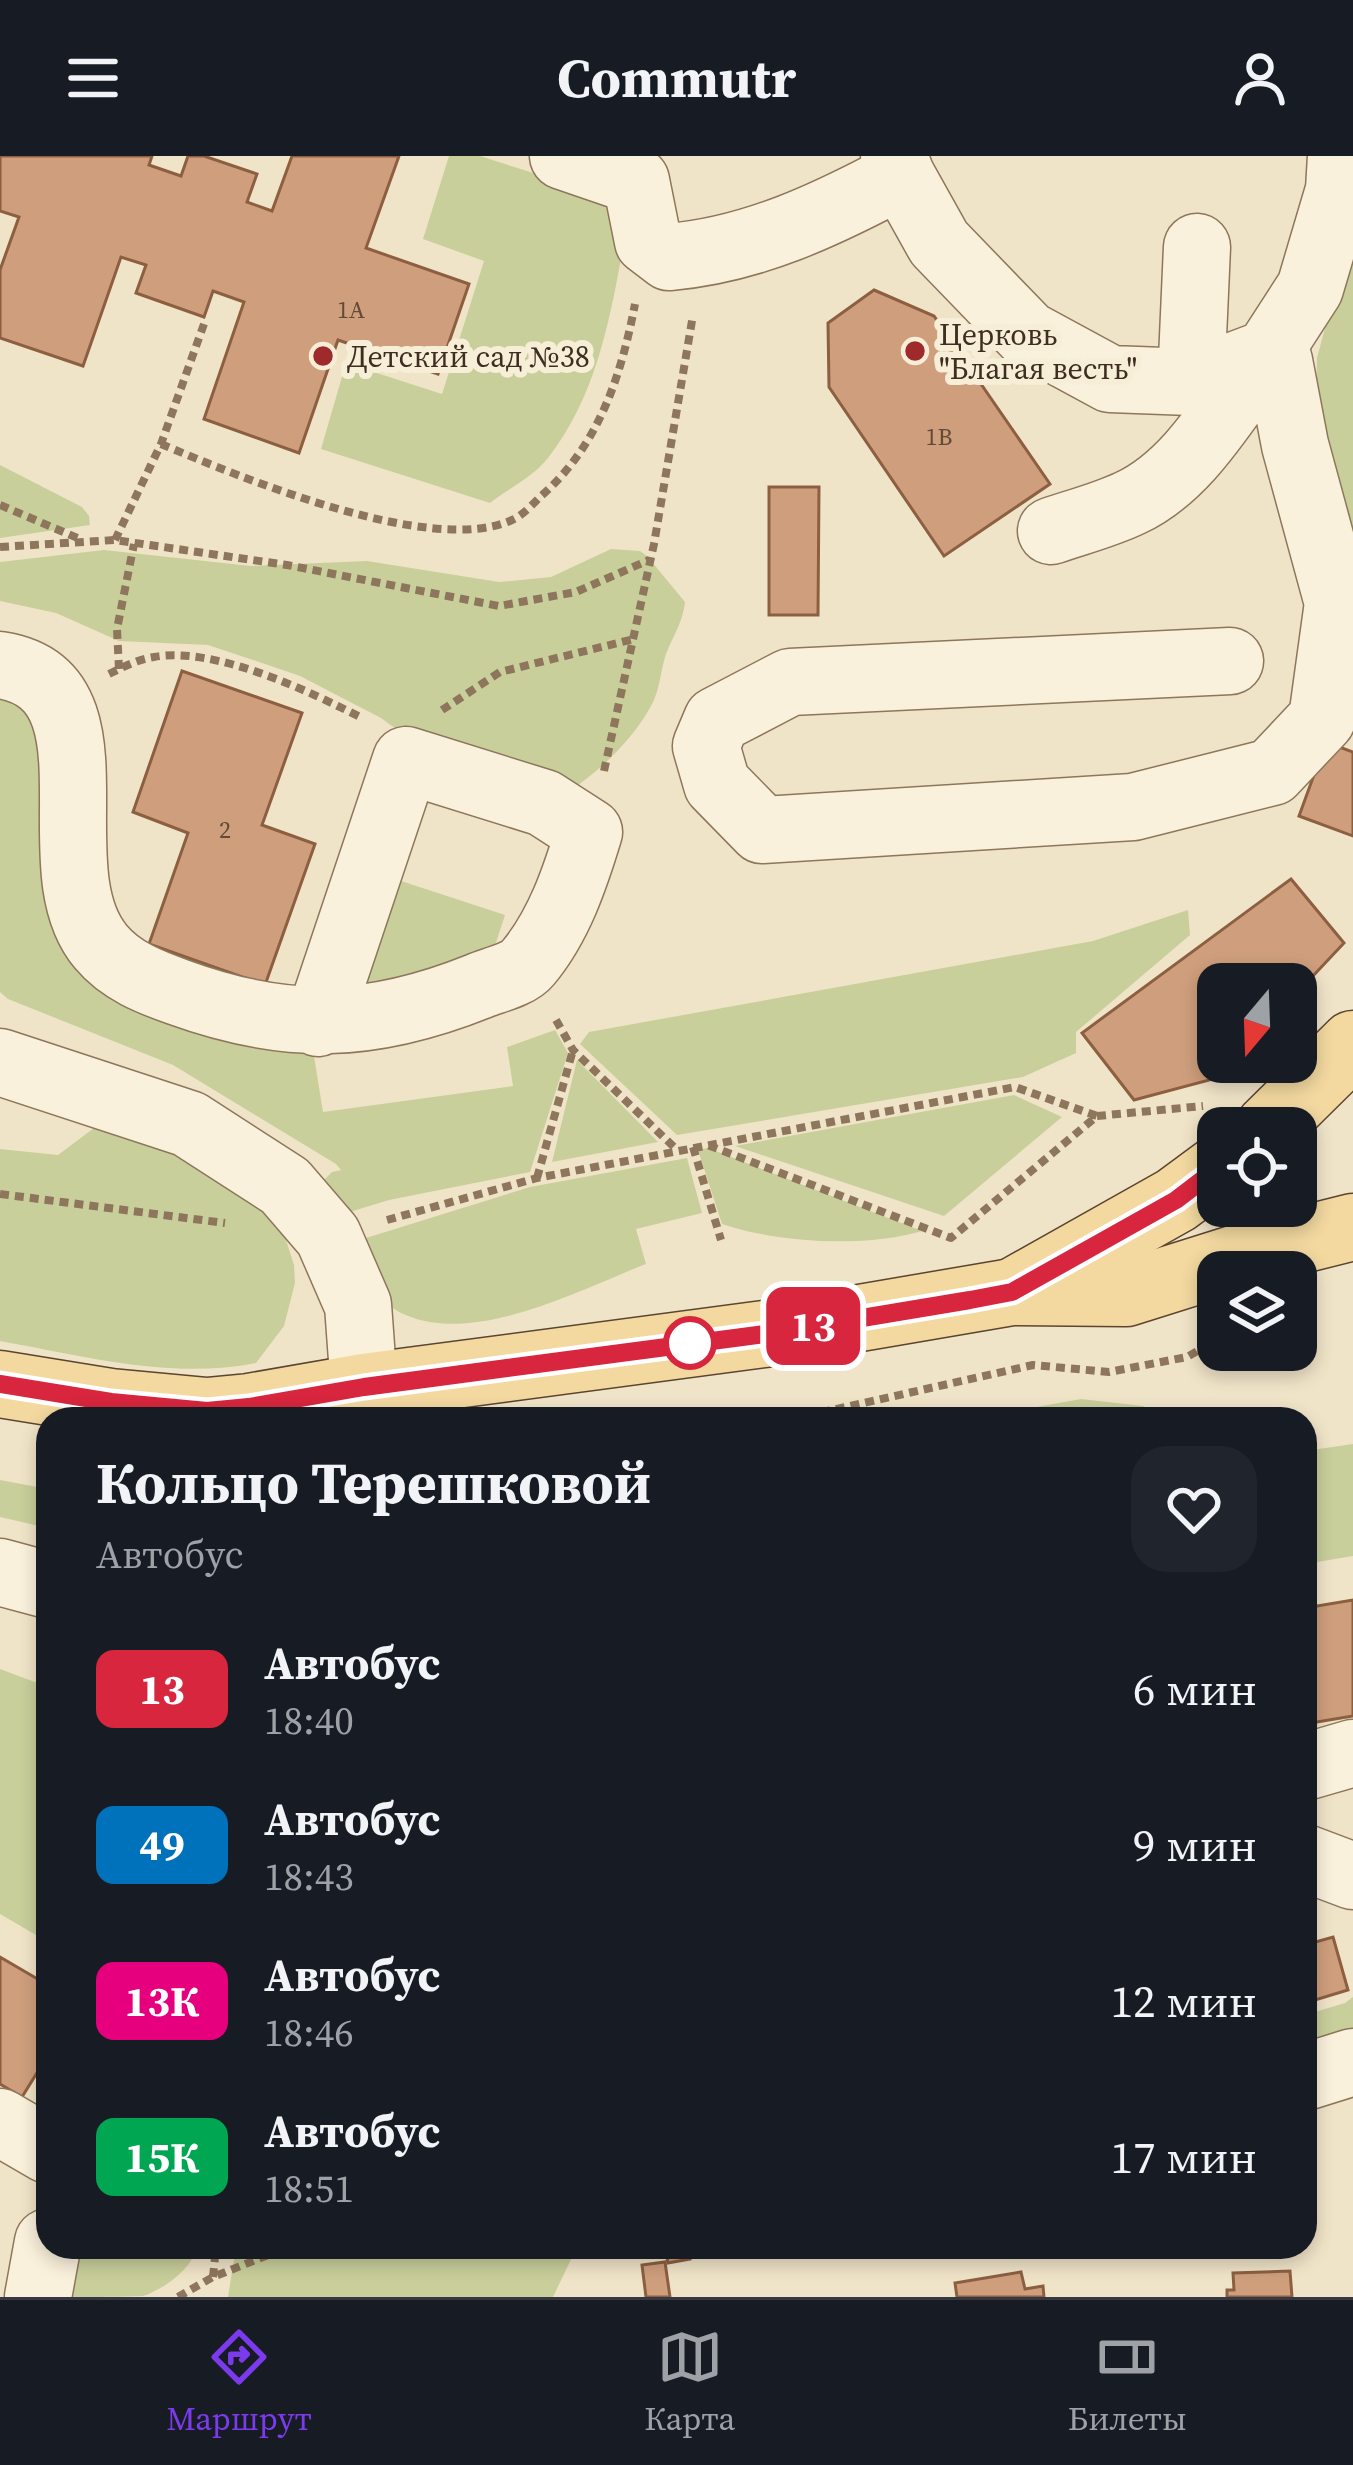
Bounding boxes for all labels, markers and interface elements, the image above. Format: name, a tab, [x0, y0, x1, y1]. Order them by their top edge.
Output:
text: Commutr	[557, 41, 796, 115]
icon: menu	[60, 45, 126, 111]
icon: person	[1227, 45, 1293, 111]
house number: 1А	[337, 293, 365, 326]
place label: Церковь "Благая весть"	[939, 314, 1137, 389]
place label: Детский сад №38	[347, 336, 590, 377]
marker: Церковь "Благая весть"	[902, 338, 928, 364]
marker: Детский сад №38	[310, 343, 336, 369]
house number: 1В	[925, 420, 953, 453]
house number: 2	[219, 813, 231, 846]
north arrow	[1197, 963, 1317, 1083]
map controls	[1197, 963, 1317, 1371]
button: locate	[1197, 1107, 1317, 1227]
button: layers	[1197, 1251, 1317, 1371]
line badge: 13	[759, 1287, 867, 1365]
text: 13	[790, 1297, 836, 1355]
unlabelled marker	[665, 1318, 715, 1368]
text: Кольцо Терешковой	[96, 1444, 651, 1522]
button: heart	[1131, 1446, 1257, 1572]
text: Автобус	[96, 1528, 243, 1581]
text: Автобус	[264, 1632, 441, 1694]
text: 6 мин	[1133, 1658, 1257, 1720]
text: 13	[139, 1660, 185, 1718]
text: 18:40	[264, 1694, 354, 1747]
text: Автобус	[264, 1788, 441, 1850]
text: 9 мин	[1133, 1814, 1257, 1876]
text: 49	[139, 1816, 185, 1874]
text: 18:43	[264, 1850, 354, 1903]
text: Автобус	[264, 1944, 441, 2006]
text: 12 мин	[1111, 1970, 1257, 2032]
text: 13К	[125, 1972, 199, 2030]
text: 18:46	[264, 2006, 354, 2059]
text: Автобус	[264, 2100, 441, 2162]
text: 17 мин	[1111, 2126, 1257, 2188]
text: 15К	[125, 2128, 199, 2186]
text: 18:51	[264, 2162, 354, 2215]
tab: Маршрут	[166, 2324, 312, 2441]
tab: Карта	[644, 2324, 735, 2441]
tab: Билеты	[1068, 2324, 1187, 2441]

